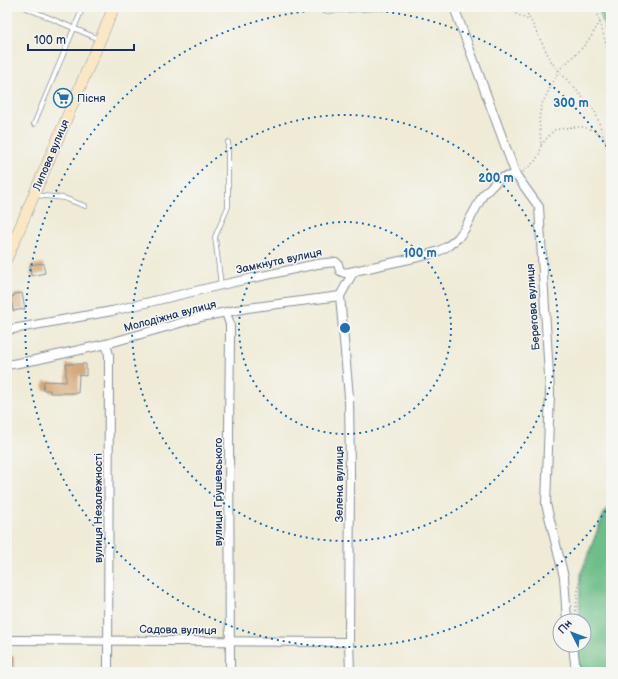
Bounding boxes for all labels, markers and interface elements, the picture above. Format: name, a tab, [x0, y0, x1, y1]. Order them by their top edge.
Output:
scale bar	[28, 26, 134, 52]
text: 100 m	[34, 33, 66, 48]
supermarket icon: Пісня	[52, 87, 74, 109]
place label: Пісня	[77, 92, 106, 105]
text: 300 m	[553, 96, 589, 111]
street label: Липова вулиця	[30, 117, 72, 194]
text: 200 m	[478, 171, 514, 186]
street label: Замкнута вулиця	[235, 246, 323, 276]
text: 100 m	[403, 246, 437, 261]
street label: Берегова вулиця	[523, 263, 543, 351]
street label: Молодіжна вулиця	[122, 297, 218, 335]
centre of rings	[338, 321, 352, 335]
street label: вулиця Грушевського	[212, 437, 225, 546]
street label: Зелена вулиця	[333, 446, 346, 522]
street label: вулиця Незалежності	[92, 453, 105, 563]
north arrow	[552, 613, 592, 653]
text: Пн	[555, 617, 575, 636]
street label: Садова вулиця	[139, 623, 217, 637]

